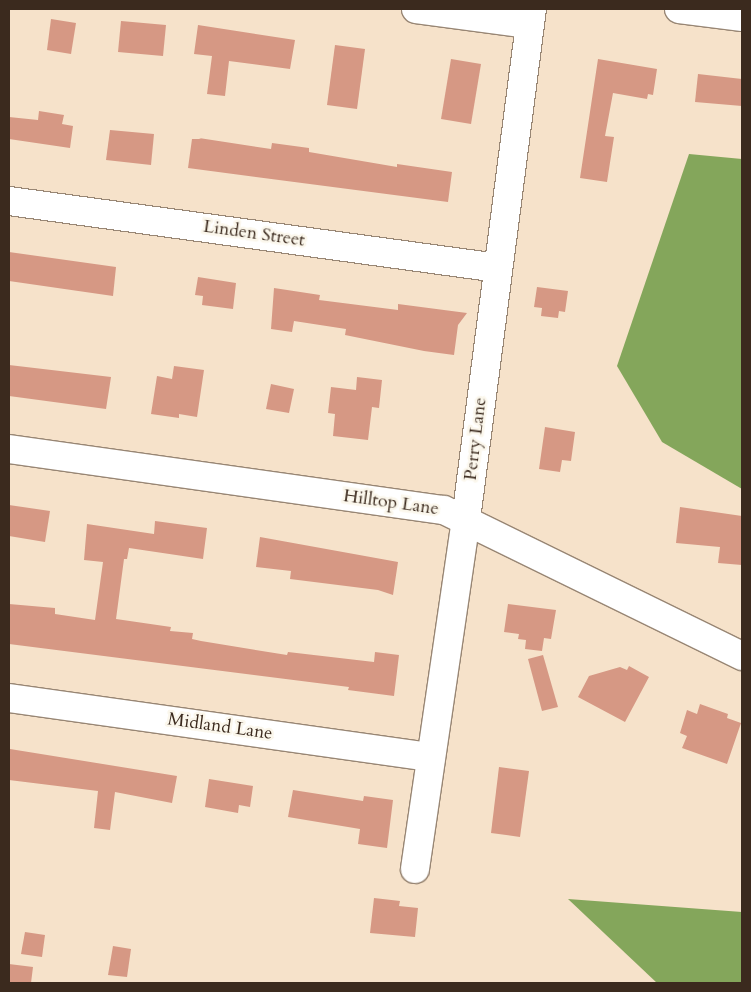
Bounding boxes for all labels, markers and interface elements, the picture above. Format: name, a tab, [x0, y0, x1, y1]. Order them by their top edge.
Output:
street label: Linden Street	[202, 216, 306, 252]
street label: Perry Lane	[460, 396, 492, 482]
street label: Hilltop Lane	[342, 486, 440, 520]
street label: Midland Lane	[166, 709, 274, 745]

